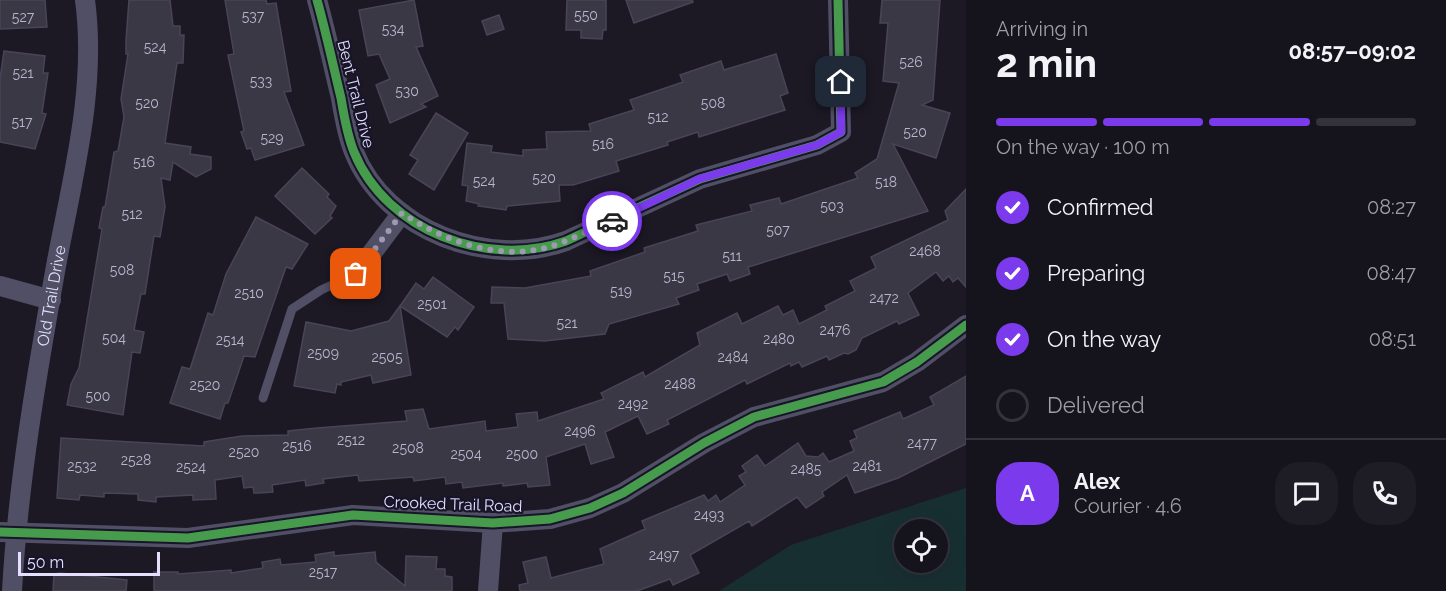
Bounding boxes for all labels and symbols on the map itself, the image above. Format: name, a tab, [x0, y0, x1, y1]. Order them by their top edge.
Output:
house number: 550	[574, 7, 598, 23]
house number: 537	[242, 8, 265, 24]
house number: 527	[12, 9, 35, 25]
house number: 534	[382, 21, 405, 37]
street label: Bent Trail Drive	[333, 38, 379, 150]
house number: 524	[144, 39, 167, 55]
house number: 526	[899, 54, 923, 70]
pin	[815, 56, 866, 107]
house number: 521	[13, 65, 33, 81]
house number: 533	[250, 73, 272, 89]
house number: 530	[395, 83, 419, 99]
house number: 520	[135, 95, 159, 111]
house number: 508	[701, 95, 725, 111]
house number: 512	[648, 109, 668, 125]
house number: 517	[11, 114, 33, 130]
house number: 520	[903, 124, 927, 140]
house number: 529	[260, 130, 284, 146]
house number: 516	[592, 136, 614, 152]
house number: 516	[133, 154, 155, 170]
house number: 520	[532, 170, 556, 186]
house number: 524	[473, 173, 496, 189]
house number: 518	[875, 174, 897, 190]
courier	[582, 191, 642, 251]
house number: 503	[820, 198, 844, 214]
house number: 512	[122, 206, 142, 222]
house number: 507	[766, 222, 790, 238]
house number: 2468	[909, 243, 941, 259]
street label: Old Trail Drive	[33, 244, 69, 348]
pin	[330, 248, 381, 299]
house number: 511	[722, 248, 742, 264]
house number: 508	[110, 262, 134, 278]
house number: 515	[663, 268, 685, 284]
house number: 519	[610, 283, 632, 299]
house number: 2510	[234, 285, 264, 301]
house number: 2472	[869, 290, 899, 306]
house number: 2501	[417, 296, 447, 312]
house number: 521	[557, 315, 577, 331]
house number: 2476	[820, 322, 850, 338]
house number: 504	[102, 330, 126, 346]
house number: 2480	[763, 331, 795, 347]
house number: 2514	[216, 332, 245, 348]
house number: 2509	[307, 345, 339, 361]
house number: 2505	[371, 349, 403, 365]
house number: 2484	[718, 349, 749, 365]
house number: 2488	[664, 376, 696, 392]
house number: 2520	[190, 377, 220, 393]
house number: 500	[86, 388, 110, 404]
house number: 2492	[618, 396, 648, 412]
house number: 2496	[564, 423, 596, 439]
house number: 2512	[337, 432, 365, 448]
house number: 2477	[907, 435, 937, 451]
house number: 2516	[282, 438, 312, 454]
house number: 2508	[392, 440, 424, 456]
house number: 2520	[229, 444, 259, 460]
house number: 2504	[450, 446, 482, 462]
house number: 2500	[506, 446, 538, 462]
house number: 2528	[121, 452, 151, 468]
house number: 2532	[67, 458, 97, 474]
house number: 2481	[852, 458, 882, 474]
house number: 2524	[176, 459, 206, 475]
house number: 2485	[791, 461, 822, 477]
street label: Crooked Trail Road	[383, 492, 523, 516]
house number: 2493	[694, 507, 724, 523]
house number: 2497	[649, 547, 680, 563]
scale bar	[18, 549, 160, 576]
house number: 2517	[309, 564, 338, 580]

